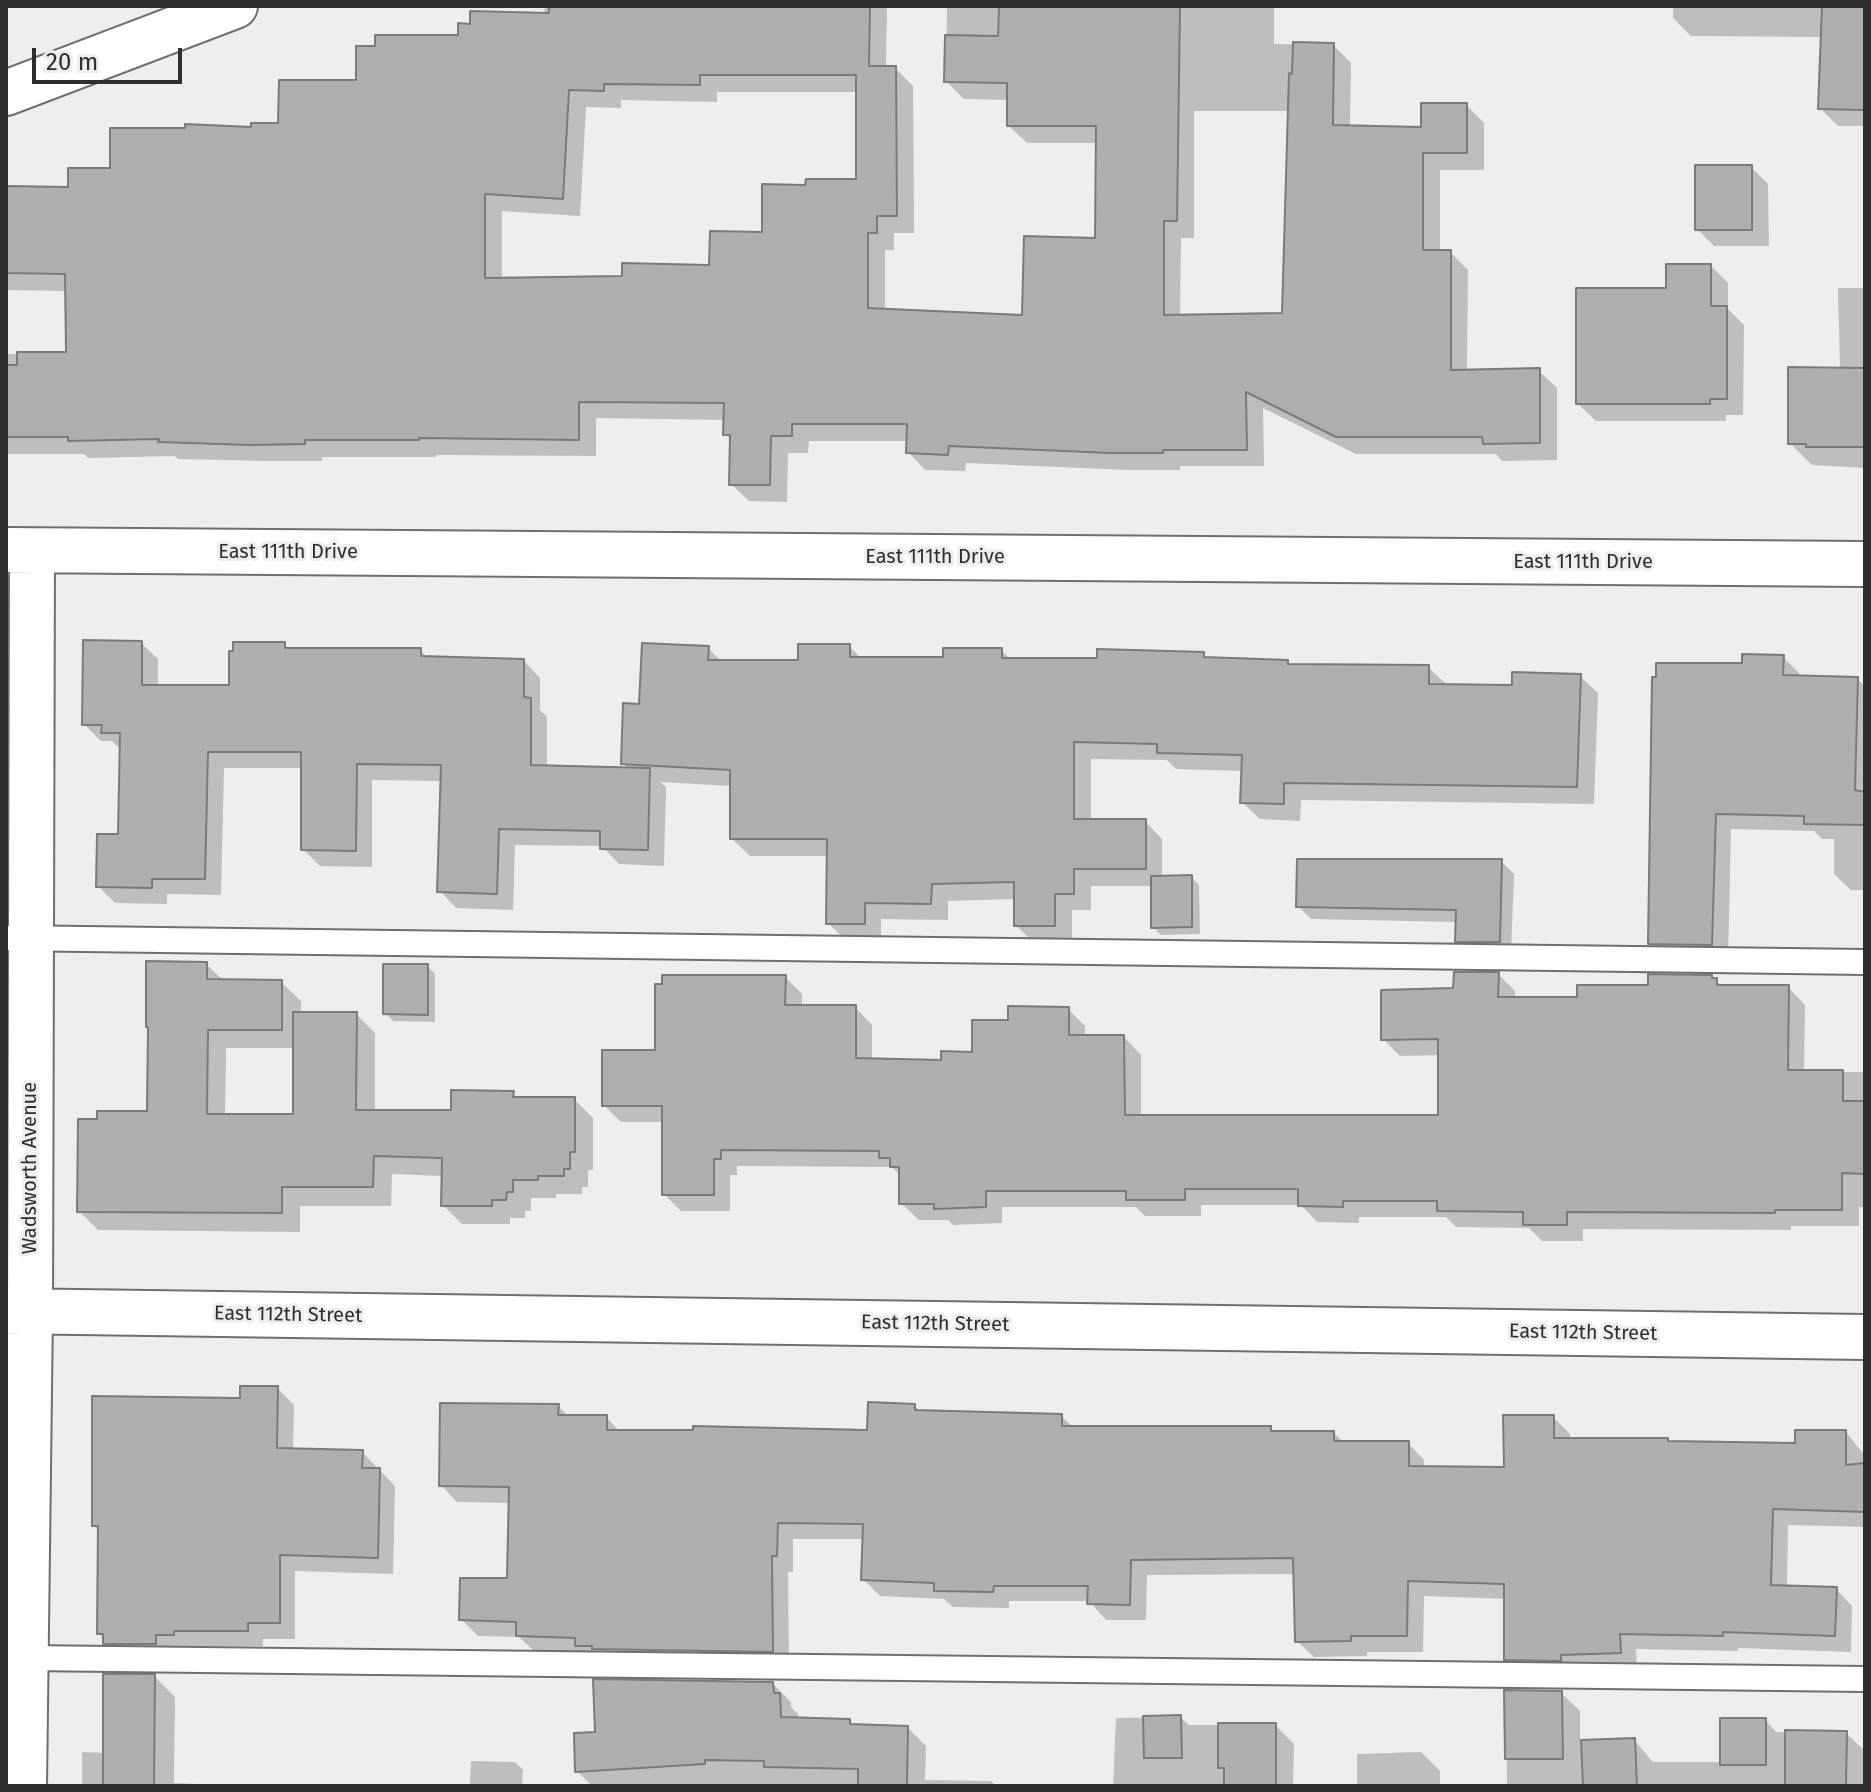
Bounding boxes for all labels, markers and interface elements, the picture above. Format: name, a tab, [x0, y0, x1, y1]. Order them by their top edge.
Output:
scale bar	[36, 32, 186, 82]
text: 20 m	[46, 48, 98, 76]
street label: East 111th Drive	[218, 540, 358, 564]
street label: East 111th Drive	[865, 545, 1005, 569]
street label: East 111th Drive	[1513, 550, 1653, 574]
street label: Wadsworth Avenue	[18, 1082, 42, 1254]
street label: East 112th Street	[214, 1302, 362, 1328]
street label: East 112th Street	[861, 1311, 1009, 1337]
street label: East 112th Street	[1509, 1320, 1657, 1346]

